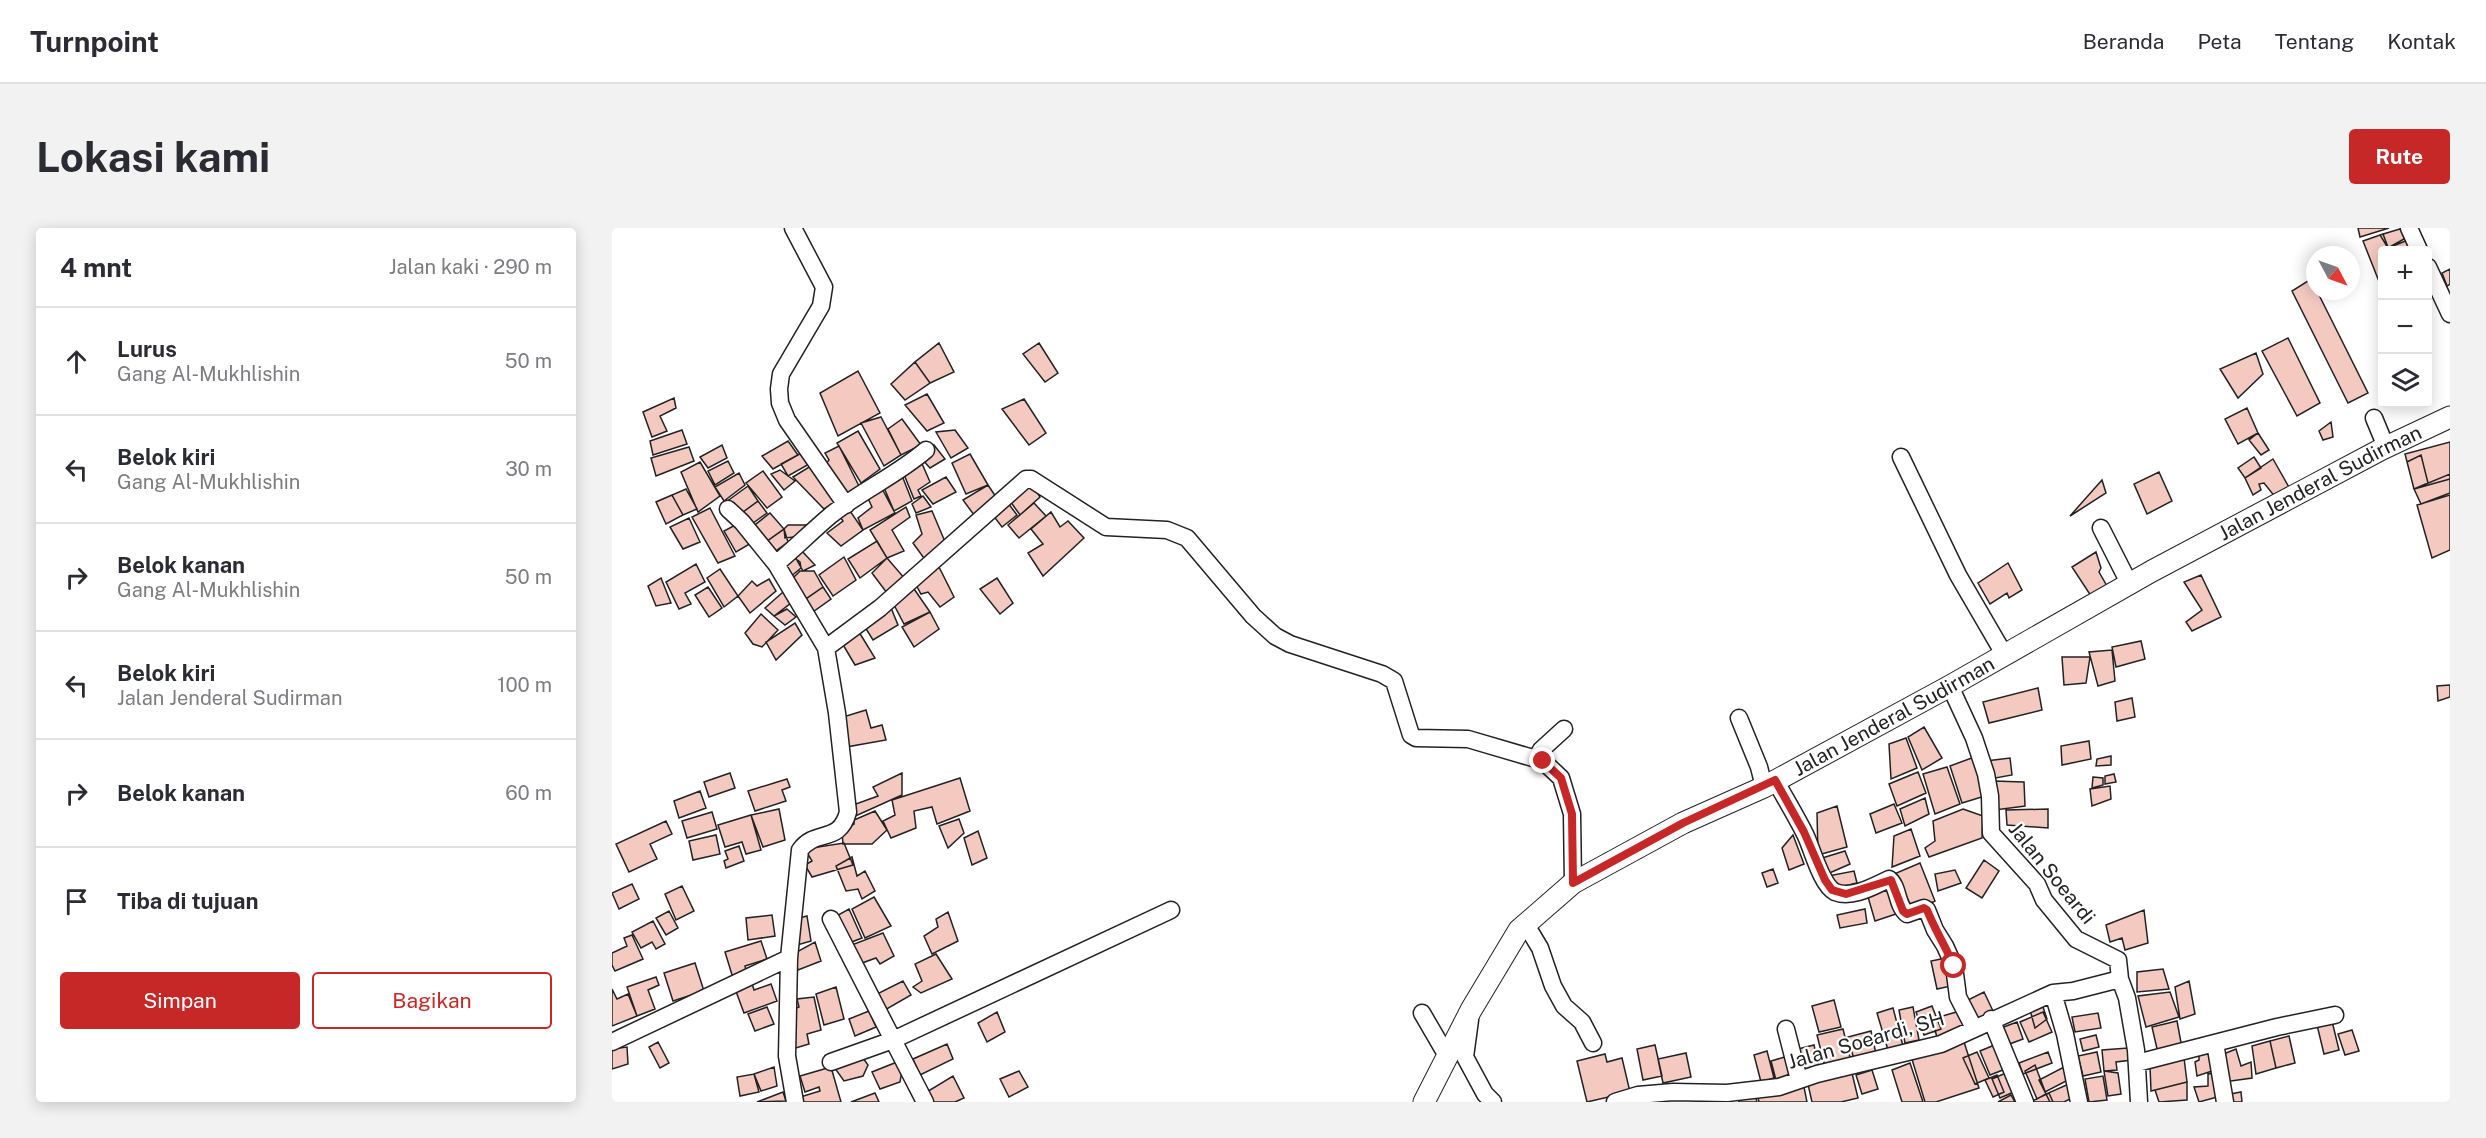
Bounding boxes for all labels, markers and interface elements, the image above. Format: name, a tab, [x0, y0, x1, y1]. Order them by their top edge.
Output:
text: Turnpoint	[30, 25, 159, 58]
text: Beranda	[2083, 29, 2164, 54]
text: Peta	[2197, 29, 2242, 54]
text: Tentang	[2275, 29, 2354, 54]
text: Kontak	[2387, 29, 2456, 54]
button: Rute	[2349, 129, 2450, 184]
text: Lokasi kami	[36, 132, 270, 181]
north arrow	[2306, 246, 2360, 300]
map controls	[2378, 246, 2432, 408]
button: +	[2378, 246, 2432, 300]
text: 4 mnt	[60, 252, 132, 283]
text: Jalan kaki · 290 m	[389, 255, 552, 279]
button: −	[2378, 300, 2432, 354]
text: Lurus	[117, 336, 177, 362]
icon: ahead	[60, 345, 93, 378]
text: 50 m	[505, 349, 552, 373]
button: layers	[2378, 354, 2432, 408]
text: Gang Al-Mukhlishin	[117, 362, 300, 386]
street label: Jalan Jenderal Sudirman	[2214, 420, 2425, 546]
text: Belok kiri	[117, 444, 215, 470]
icon: left	[60, 453, 93, 486]
text: 30 m	[505, 457, 552, 481]
text: Gang Al-Mukhlishin	[117, 470, 300, 494]
text: Belok kanan	[117, 552, 245, 578]
icon: right	[60, 561, 93, 594]
text: 50 m	[505, 565, 552, 589]
text: Gang Al-Mukhlishin	[117, 578, 300, 602]
street label: Jalan Jenderal Sudirman	[1789, 651, 1999, 781]
text: Belok kiri	[117, 660, 215, 686]
icon: left	[60, 669, 93, 702]
text: 100 m	[497, 673, 552, 697]
text: Jalan Jenderal Sudirman	[117, 686, 342, 710]
route end	[1529, 747, 1555, 773]
icon: right	[60, 777, 93, 810]
text: Belok kanan	[117, 780, 245, 806]
text: 60 m	[505, 781, 552, 805]
street label: Jalan Soeardi	[2004, 817, 2100, 929]
icon: arrive	[60, 885, 93, 918]
text: Tiba di tujuan	[117, 888, 258, 914]
route start	[1940, 952, 1966, 978]
button: Simpan	[60, 972, 300, 1029]
button: Bagikan	[312, 972, 552, 1029]
street label: Jalan Soeardi, SH	[1785, 1006, 1947, 1074]

